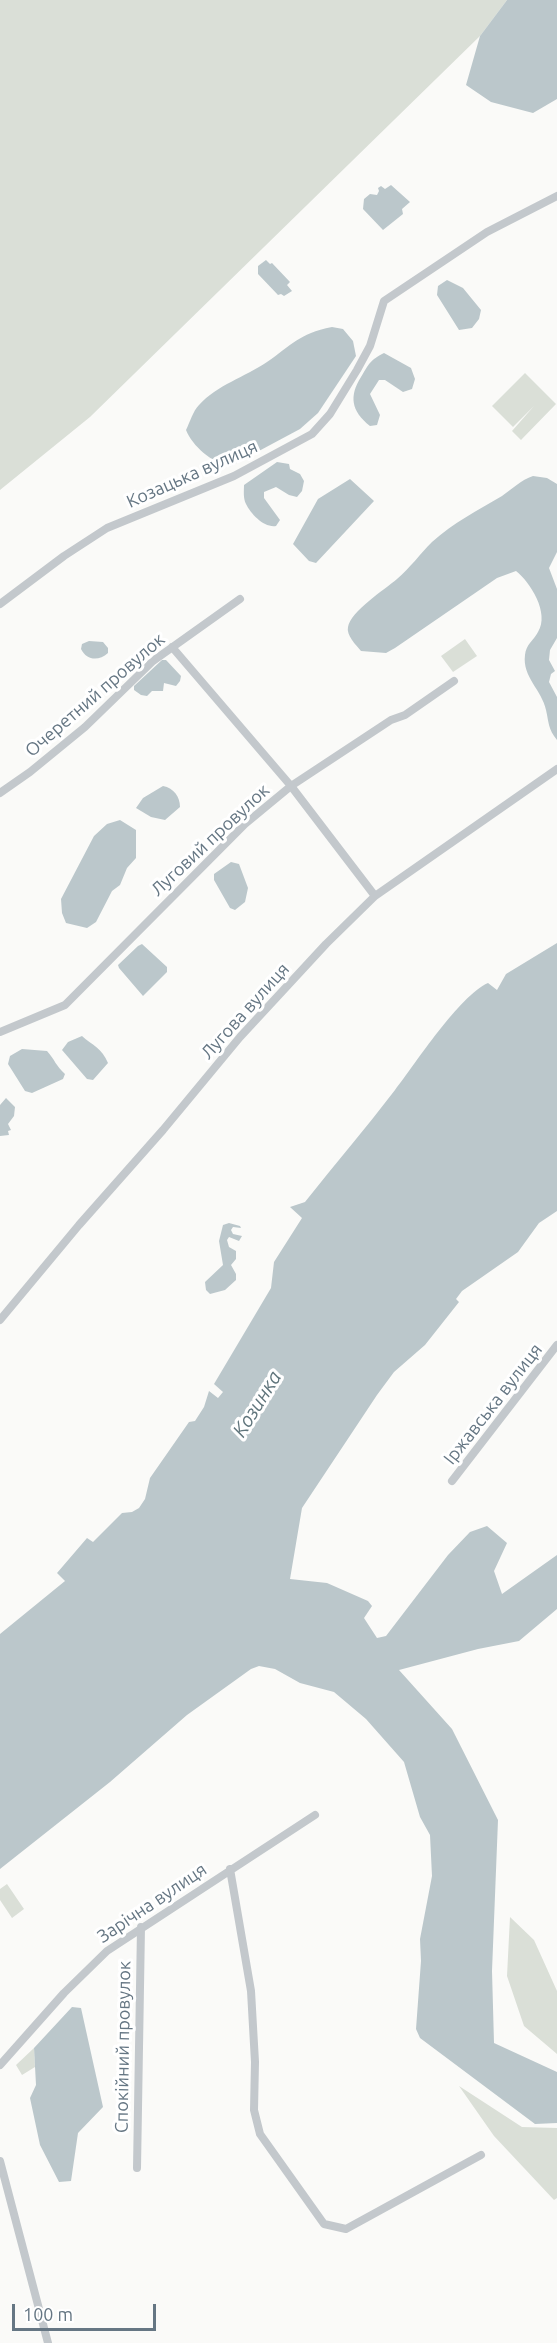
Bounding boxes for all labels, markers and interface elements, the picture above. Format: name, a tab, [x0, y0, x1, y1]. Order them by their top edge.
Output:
street label: Козацька вулиця	[123, 435, 261, 513]
street label: Очеретний провулок	[21, 629, 169, 761]
street label: Луговий провулок	[146, 779, 274, 901]
street label: Лугова вулиця	[196, 958, 294, 1064]
street label: Іржавська вулиця	[439, 1339, 547, 1469]
water label: Козинка	[227, 1367, 287, 1441]
street label: Зарічна вулиця	[93, 1858, 211, 1948]
street label: Спокійний провулок	[111, 1961, 135, 2133]
scale bar	[15, 2292, 159, 2330]
text: 100 m	[23, 2304, 73, 2324]

